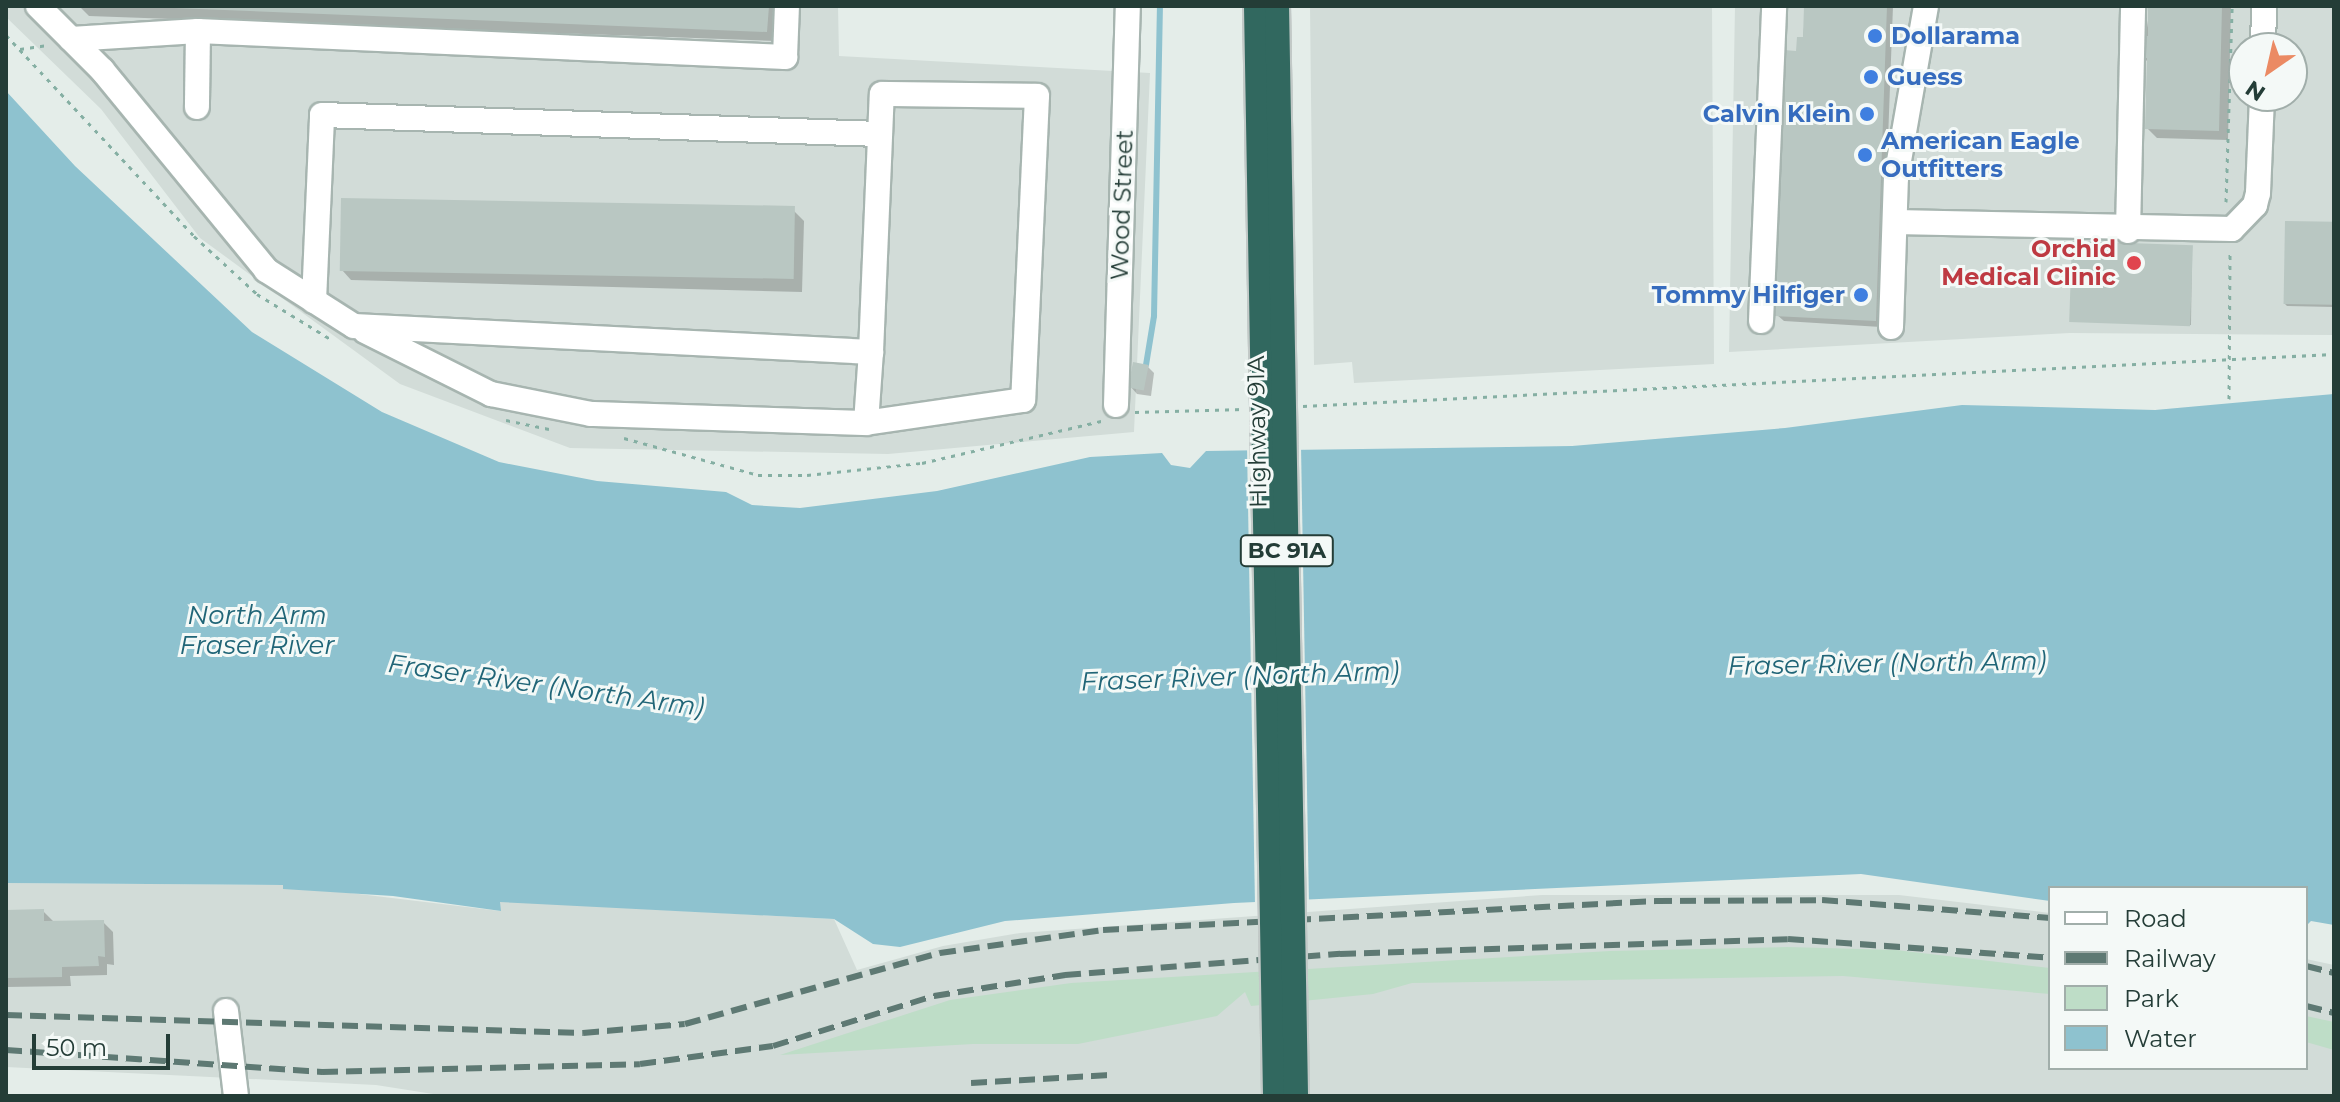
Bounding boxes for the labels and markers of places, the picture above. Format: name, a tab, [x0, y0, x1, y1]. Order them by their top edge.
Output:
place label: Dollarama	[1891, 22, 2020, 50]
marker: Dollarama	[1866, 27, 1884, 45]
place label: Guess	[1887, 63, 1963, 91]
marker: Guess	[1862, 68, 1880, 86]
place label: Calvin Klein	[1703, 100, 1851, 128]
marker: Calvin Klein	[1858, 105, 1876, 123]
place label: American Eagle Outfitters	[1881, 127, 2080, 183]
marker: American Eagle Outfitters	[1856, 146, 1874, 164]
place label: Orchid Medical Clinic	[1941, 235, 2116, 291]
marker: Orchid Medical Clinic	[2123, 252, 2145, 274]
place label: Tommy Hilfiger	[1652, 281, 1845, 309]
marker: Tommy Hilfiger	[1852, 286, 1870, 304]

